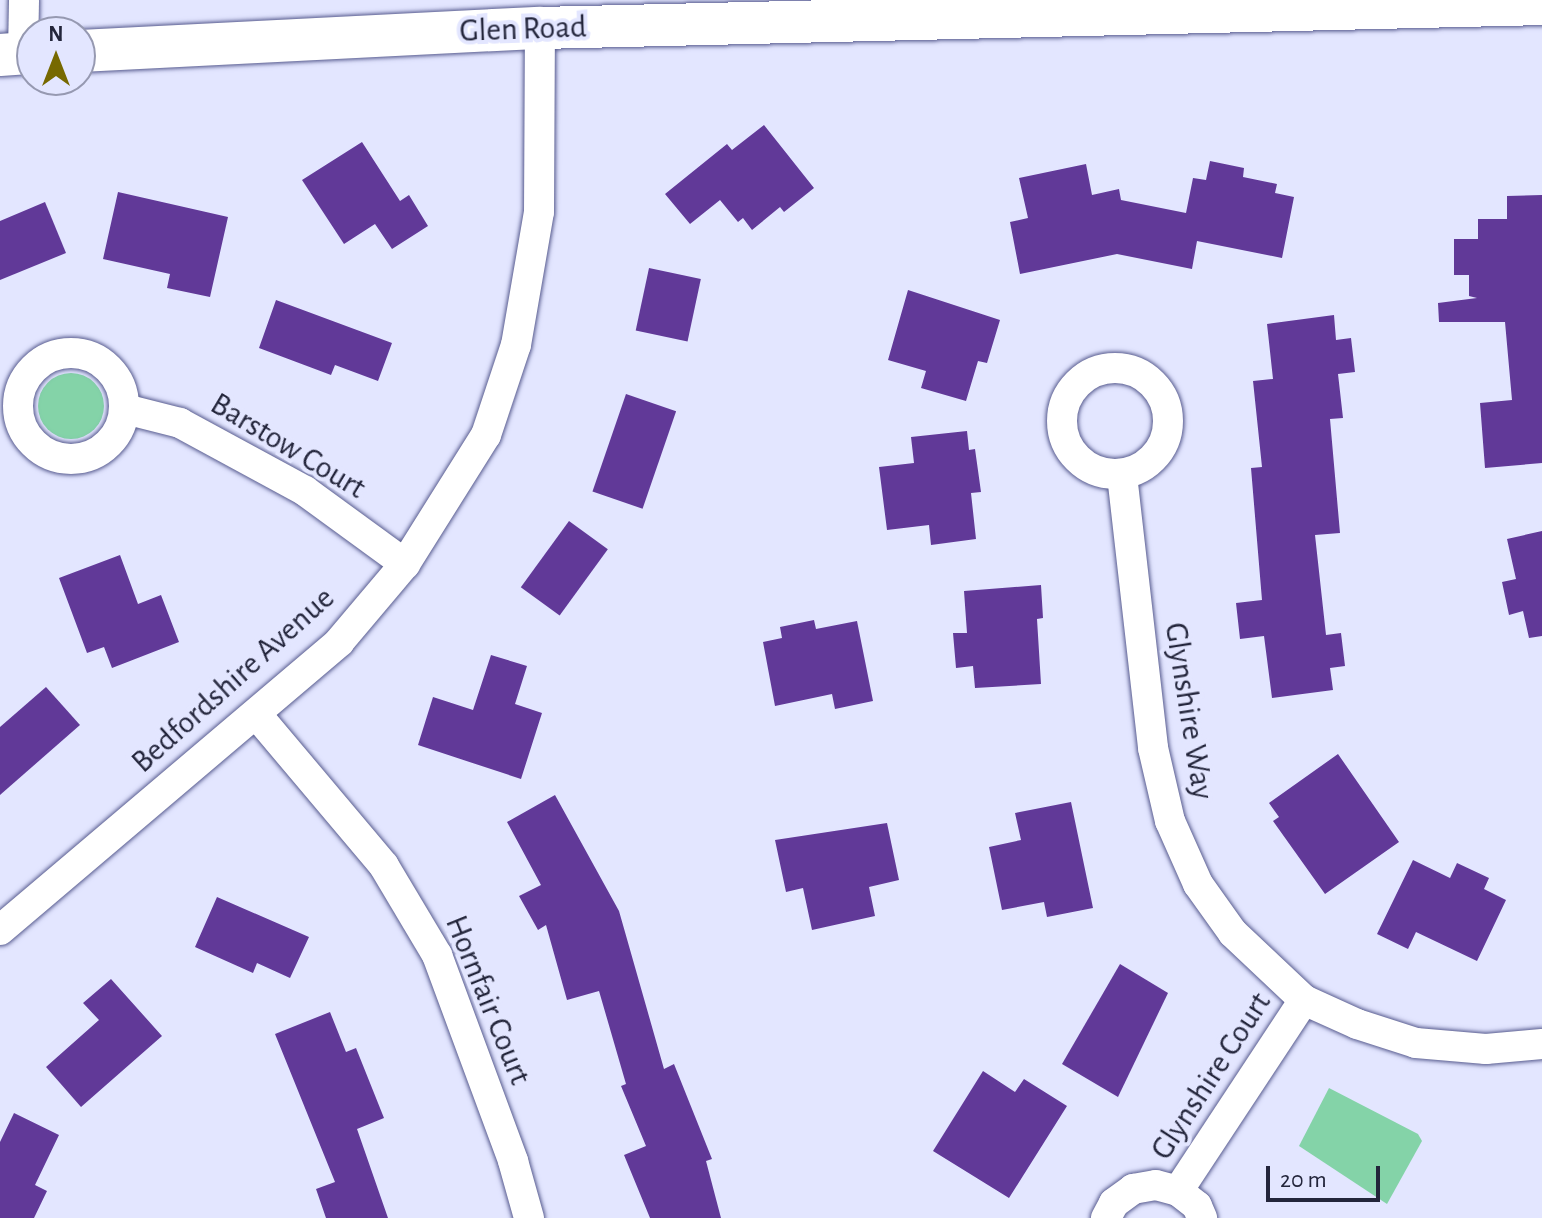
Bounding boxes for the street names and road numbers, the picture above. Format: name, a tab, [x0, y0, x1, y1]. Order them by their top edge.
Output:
street label: Glen Road	[459, 8, 587, 50]
street label: Barstow Court	[204, 385, 372, 507]
street label: Bedfordshire Avenue	[124, 579, 342, 781]
street label: Glynshire Way	[1156, 620, 1222, 802]
street label: Hornfair Court	[437, 910, 539, 1090]
street label: Glynshire Court	[1143, 985, 1279, 1167]

